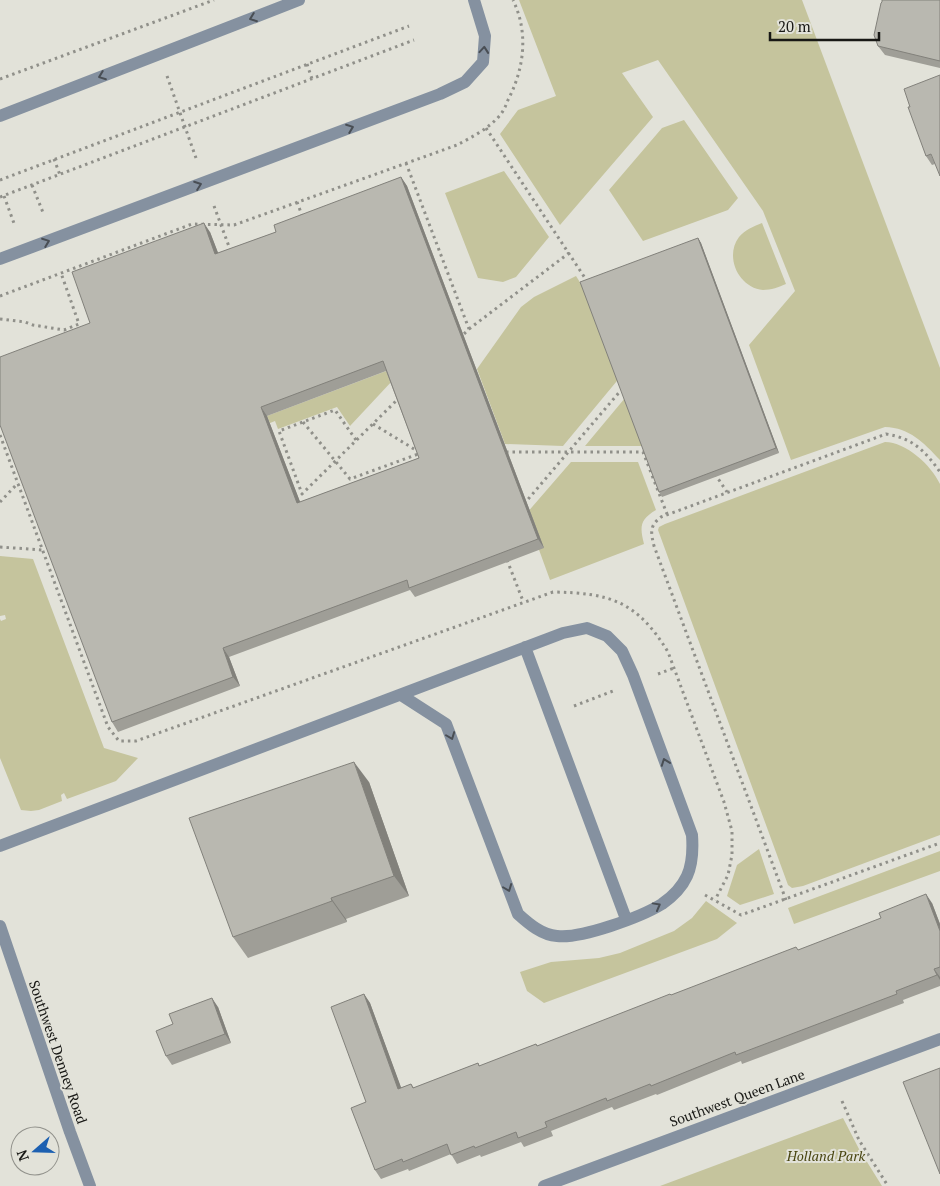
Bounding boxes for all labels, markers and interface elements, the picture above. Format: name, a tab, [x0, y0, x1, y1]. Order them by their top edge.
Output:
scale bar	[770, 10, 879, 42]
one-way arrow	[250, 12, 258, 22]
text: 20 m	[778, 16, 811, 36]
one-way arrow	[478, 46, 489, 54]
one-way arrow	[98, 70, 107, 80]
one-way arrow	[345, 124, 354, 134]
one-way arrow	[193, 181, 202, 191]
one-way arrow	[41, 238, 49, 248]
one-way arrow	[445, 731, 455, 739]
one-way arrow	[661, 759, 671, 767]
one-way arrow	[502, 883, 512, 891]
one-way arrow	[652, 902, 661, 912]
street label: Southwest Denney Road	[25, 978, 92, 1126]
street label: Southwest Queen Lane	[667, 1064, 807, 1131]
north arrow	[10, 1126, 60, 1176]
park label: Holland Park	[786, 1146, 866, 1165]
text: N	[11, 1147, 33, 1164]

